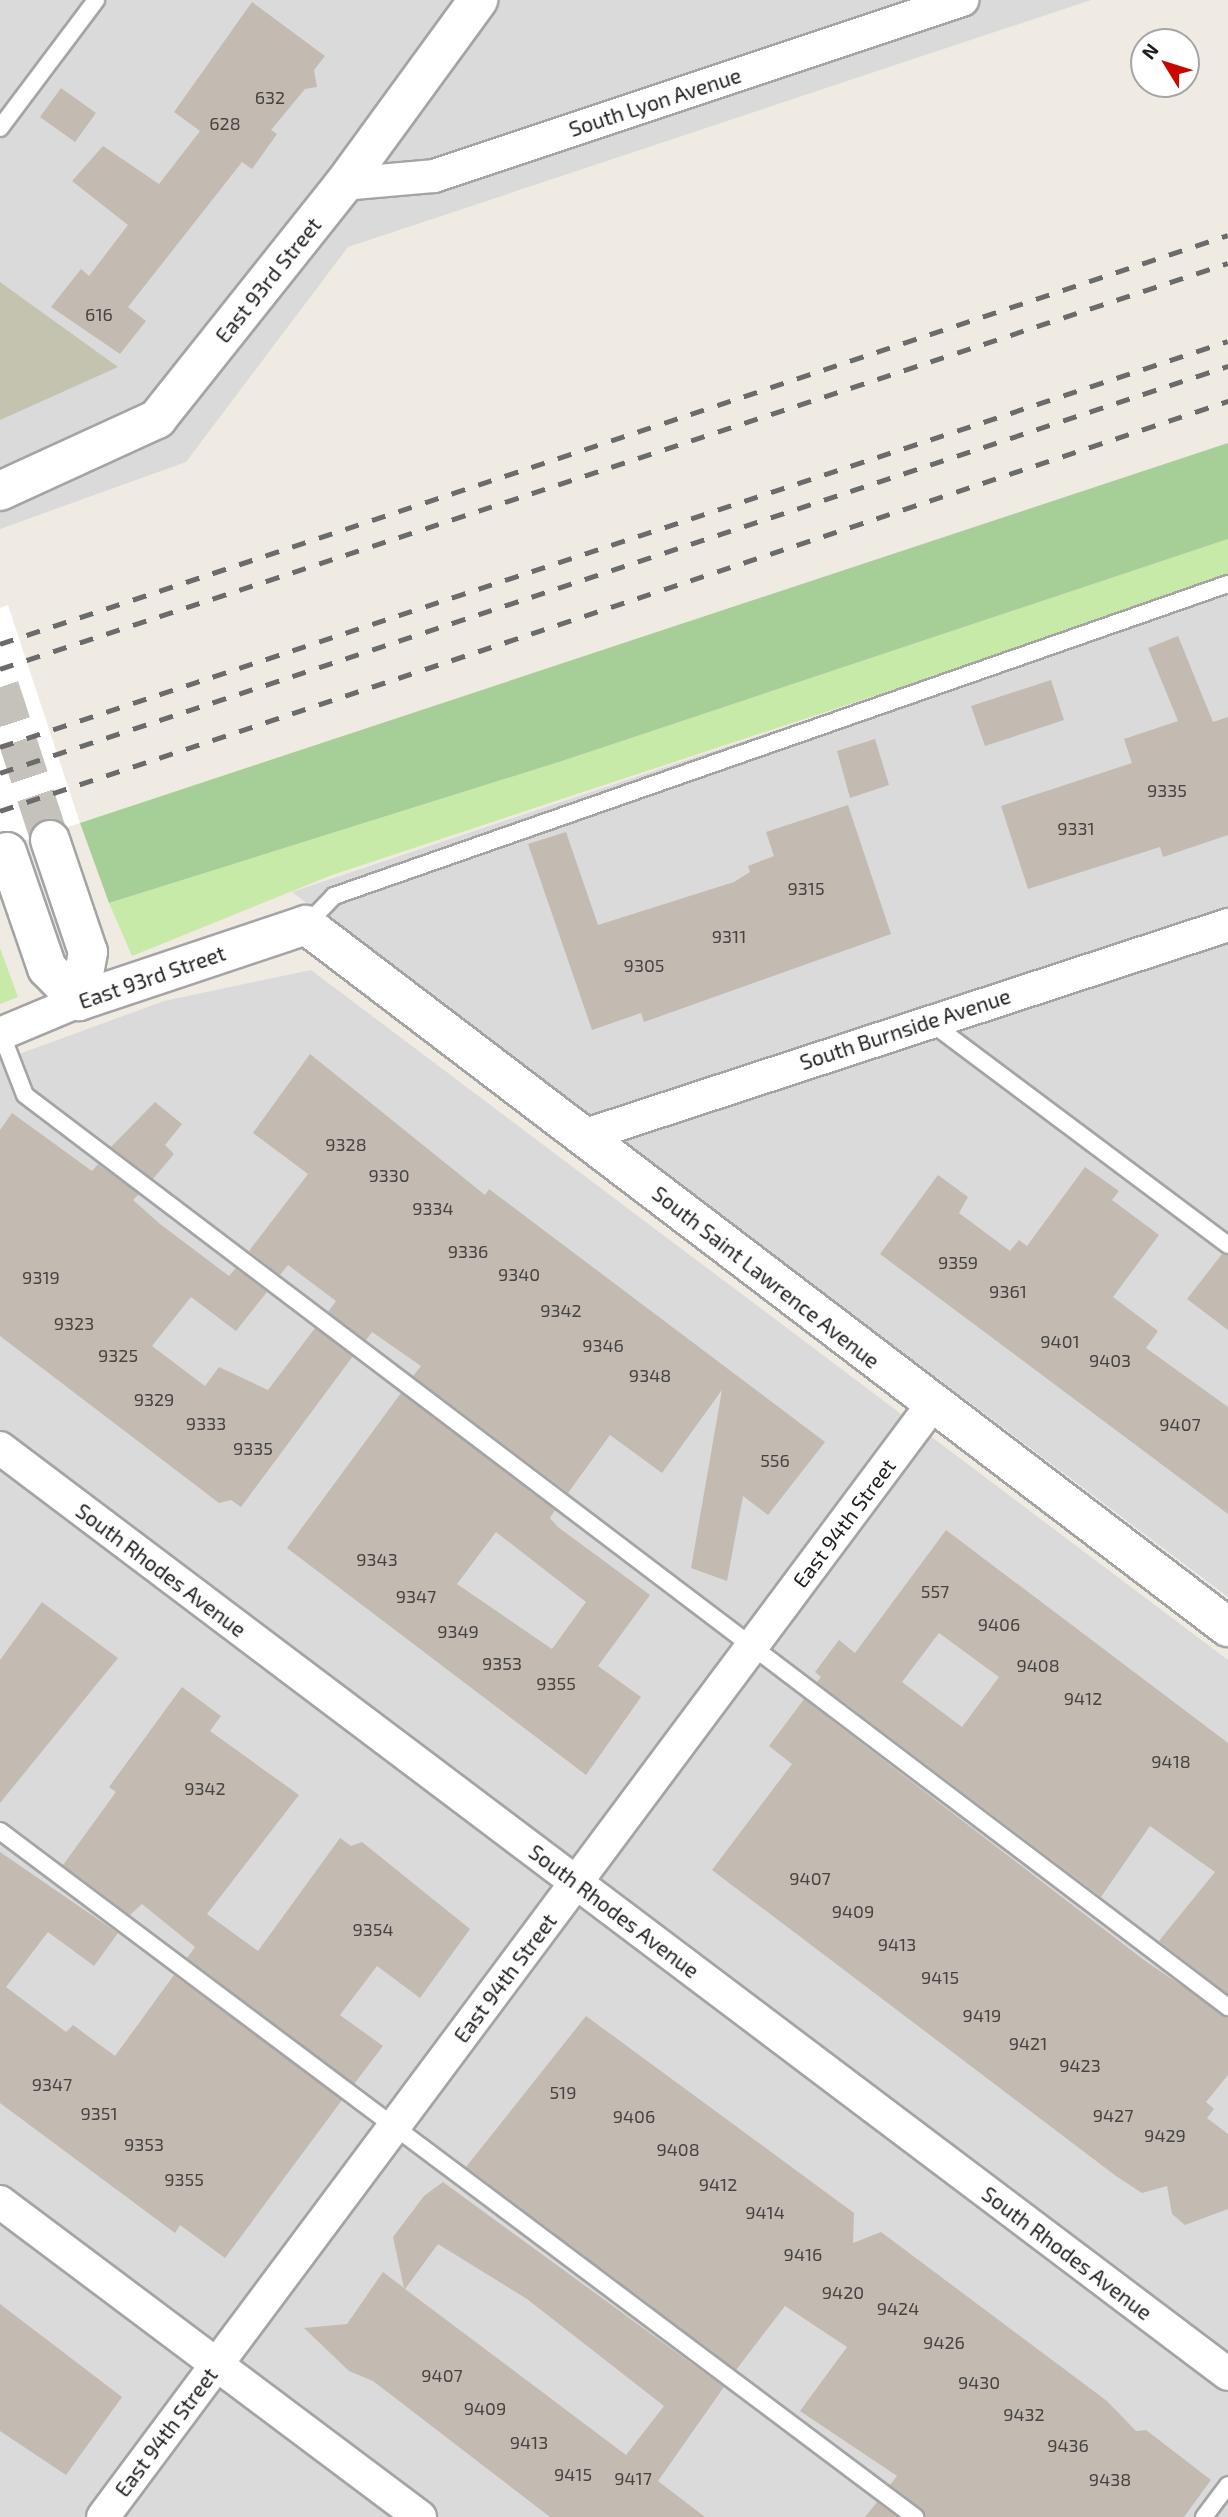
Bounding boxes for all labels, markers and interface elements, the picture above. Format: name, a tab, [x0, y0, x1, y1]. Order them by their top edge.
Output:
north arrow	[1130, 28, 1200, 98]
text: N	[1136, 39, 1163, 63]
street label: South Lyon Avenue	[565, 62, 745, 142]
house number: 632	[255, 86, 285, 108]
house number: 628	[209, 112, 241, 134]
street label: East 93rd Street	[210, 212, 326, 348]
house number: 616	[85, 303, 113, 325]
house number: 9335	[1147, 779, 1187, 801]
house number: 9331	[1057, 817, 1095, 839]
house number: 9315	[787, 877, 825, 899]
house number: 9311	[712, 925, 746, 947]
street label: East 93rd Street	[75, 940, 229, 1014]
house number: 9305	[624, 954, 664, 976]
street label: South Burnside Avenue	[796, 983, 1014, 1075]
house number: 9328	[325, 1133, 367, 1155]
house number: 9330	[368, 1164, 410, 1186]
street label: South Saint Lawrence Avenue	[647, 1180, 885, 1374]
house number: 9334	[412, 1197, 454, 1219]
house number: 9336	[448, 1240, 488, 1262]
house number: 9359	[938, 1251, 978, 1273]
house number: 9340	[498, 1263, 540, 1285]
house number: 9319	[22, 1266, 60, 1288]
house number: 9361	[989, 1280, 1027, 1302]
house number: 9342	[540, 1299, 582, 1321]
house number: 9323	[54, 1312, 94, 1334]
house number: 9401	[1040, 1330, 1080, 1352]
house number: 9346	[582, 1334, 624, 1356]
house number: 9325	[98, 1344, 138, 1366]
house number: 9403	[1089, 1349, 1131, 1371]
house number: 9348	[629, 1364, 671, 1386]
house number: 9329	[134, 1388, 174, 1410]
house number: 9333	[186, 1412, 226, 1434]
house number: 9407	[1159, 1413, 1201, 1435]
house number: 9335	[233, 1437, 273, 1459]
house number: 556	[760, 1449, 790, 1471]
street label: East 94th Street	[787, 1454, 901, 1592]
street label: South Rhodes Avenue	[71, 1498, 251, 1642]
house number: 9343	[356, 1548, 398, 1570]
house number: 557	[921, 1580, 949, 1602]
house number: 9347	[396, 1585, 436, 1607]
house number: 9406	[978, 1613, 1020, 1635]
house number: 9349	[437, 1620, 479, 1642]
house number: 9353	[482, 1652, 522, 1674]
house number: 9408	[1016, 1654, 1060, 1676]
house number: 9355	[536, 1672, 576, 1694]
house number: 9412	[1064, 1687, 1102, 1709]
house number: 9418	[1151, 1750, 1191, 1772]
house number: 9342	[184, 1777, 226, 1799]
street label: South Rhodes Avenue	[524, 1839, 704, 1983]
house number: 9407	[789, 1867, 831, 1889]
house number: 9409	[832, 1900, 874, 1922]
street label: East 94th Street	[448, 1909, 562, 2047]
house number: 9354	[352, 1918, 394, 1940]
house number: 9413	[878, 1933, 916, 1955]
house number: 9415	[921, 1966, 959, 1988]
house number: 9419	[963, 2004, 1001, 2026]
house number: 9421	[1009, 2032, 1047, 2054]
house number: 9423	[1059, 2054, 1101, 2076]
house number: 9347	[32, 2073, 72, 2095]
house number: 519	[549, 2081, 577, 2103]
house number: 9351	[80, 2102, 118, 2124]
house number: 9427	[1093, 2104, 1133, 2126]
house number: 9406	[613, 2105, 655, 2127]
house number: 9429	[1144, 2124, 1186, 2146]
house number: 9353	[124, 2133, 164, 2155]
house number: 9408	[656, 2138, 700, 2160]
house number: 9355	[164, 2168, 204, 2190]
house number: 9412	[699, 2173, 737, 2195]
street label: South Rhodes Avenue	[977, 2181, 1157, 2325]
house number: 9414	[745, 2201, 785, 2223]
house number: 9416	[784, 2243, 822, 2265]
house number: 9420	[822, 2281, 864, 2303]
house number: 9424	[877, 2297, 919, 2319]
house number: 9426	[923, 2331, 965, 2353]
street label: East 94th Street	[109, 2363, 223, 2501]
house number: 9407	[421, 2364, 463, 2386]
house number: 9430	[958, 2371, 1000, 2393]
house number: 9409	[464, 2397, 506, 2419]
house number: 9432	[1003, 2403, 1045, 2425]
house number: 9413	[510, 2431, 548, 2453]
house number: 9436	[1047, 2434, 1089, 2456]
house number: 9415	[554, 2463, 592, 2485]
house number: 9417	[614, 2467, 652, 2489]
house number: 9438	[1089, 2468, 1131, 2490]

